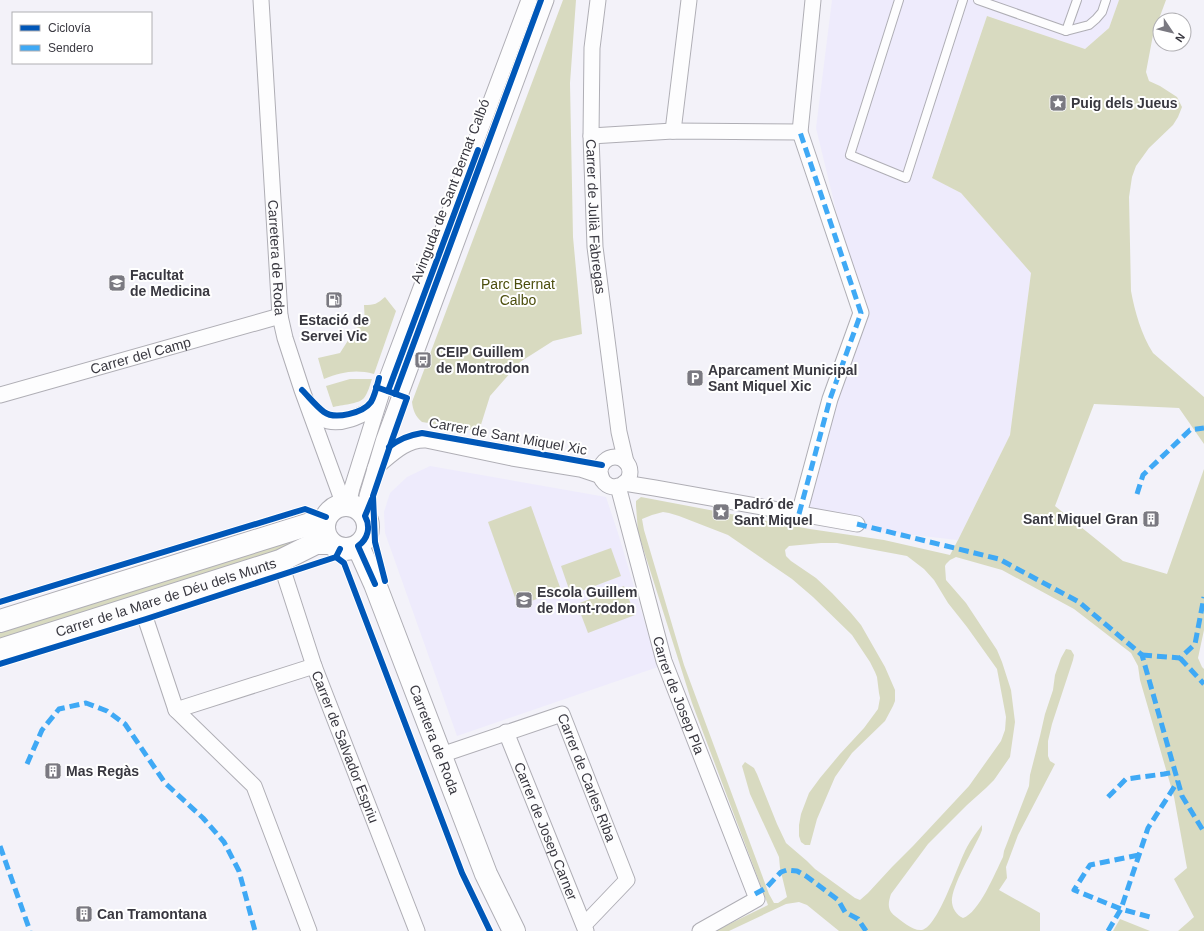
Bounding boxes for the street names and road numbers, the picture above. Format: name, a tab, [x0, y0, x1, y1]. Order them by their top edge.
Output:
street label: Avinguda de Sant Bernat Calbó	[407, 96, 493, 285]
street label: Carrer de Julià Fàbregas	[583, 139, 609, 295]
street label: Carretera de Roda	[265, 199, 288, 316]
street label: Carrer del Camp	[88, 334, 193, 377]
street label: Carrer de Sant Miquel Xic	[428, 414, 588, 458]
street label: Carrer de la Mare de Déu dels Munts	[54, 555, 278, 640]
street label: Carrer de Josep Pla	[650, 635, 708, 757]
street label: Carrer de Salvador Espriu	[309, 668, 382, 825]
street label: Carretera de Roda	[406, 682, 463, 797]
street label: Carrer de Carles Riba	[555, 711, 619, 844]
street label: Carrer de Josep Carner	[511, 760, 581, 903]

